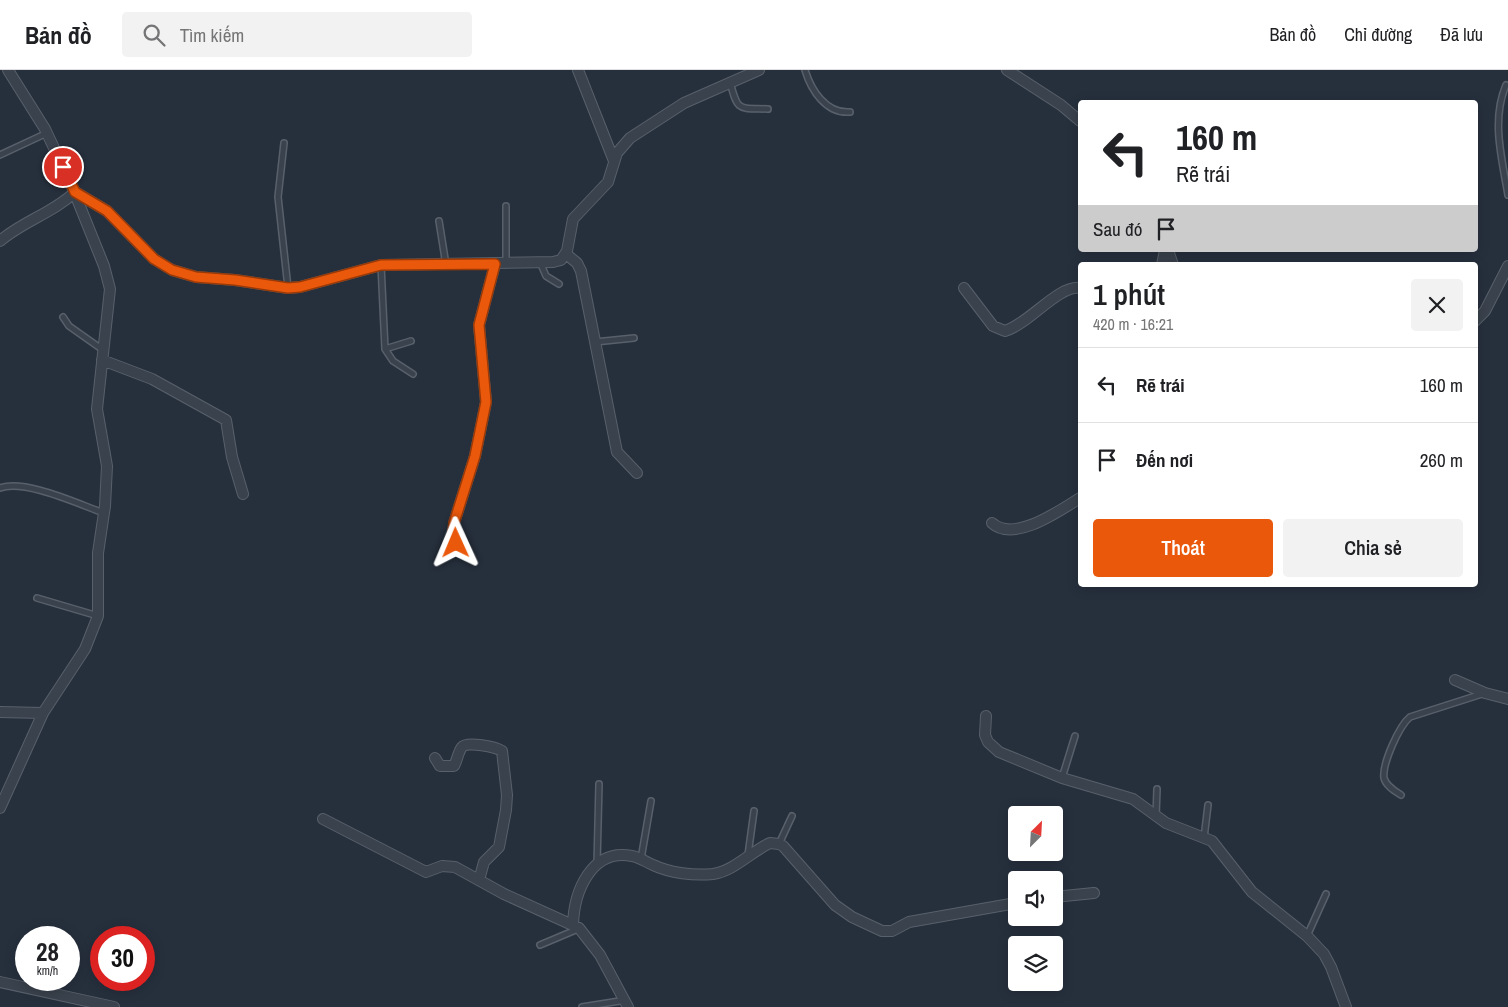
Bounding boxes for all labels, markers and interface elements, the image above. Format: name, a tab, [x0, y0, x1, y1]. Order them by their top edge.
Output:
search box	[122, 12, 472, 57]
text: Bản đồ	[25, 19, 92, 51]
icon: search	[140, 21, 168, 49]
text: Tìm kiếm	[180, 22, 244, 48]
text: Bản đồ	[1269, 22, 1316, 47]
text: Chỉ đường	[1344, 22, 1412, 47]
text: Đã lưu	[1440, 22, 1483, 47]
text: 160 m	[1176, 114, 1257, 161]
icon: left	[1093, 120, 1158, 185]
pin	[42, 146, 84, 188]
icon: arrive	[49, 153, 77, 181]
text: Rẽ trái	[1176, 159, 1230, 189]
icon: arrive	[1152, 215, 1180, 243]
text: Sau đó	[1093, 216, 1142, 242]
text: 1 phút	[1093, 274, 1165, 314]
button: close	[1411, 279, 1463, 331]
text: 420 m · 16:21	[1093, 313, 1173, 335]
icon: left	[1093, 371, 1121, 399]
text: Rẽ trái	[1136, 372, 1185, 398]
text: 160 m	[1420, 372, 1463, 398]
icon: arrive	[1093, 446, 1121, 474]
text: Đến nơi	[1136, 447, 1193, 473]
text: 260 m	[1420, 447, 1463, 473]
position arrow	[429, 516, 481, 568]
button: Thoát	[1093, 519, 1273, 577]
button: Chia sẻ	[1283, 519, 1463, 577]
north arrow	[1008, 806, 1062, 861]
map controls	[1008, 806, 1063, 991]
button: sound	[1008, 871, 1063, 926]
speed limit sign: 30	[90, 926, 155, 991]
text: 28	[36, 935, 59, 969]
button: layers	[1008, 936, 1063, 991]
text: km/h	[37, 963, 58, 979]

